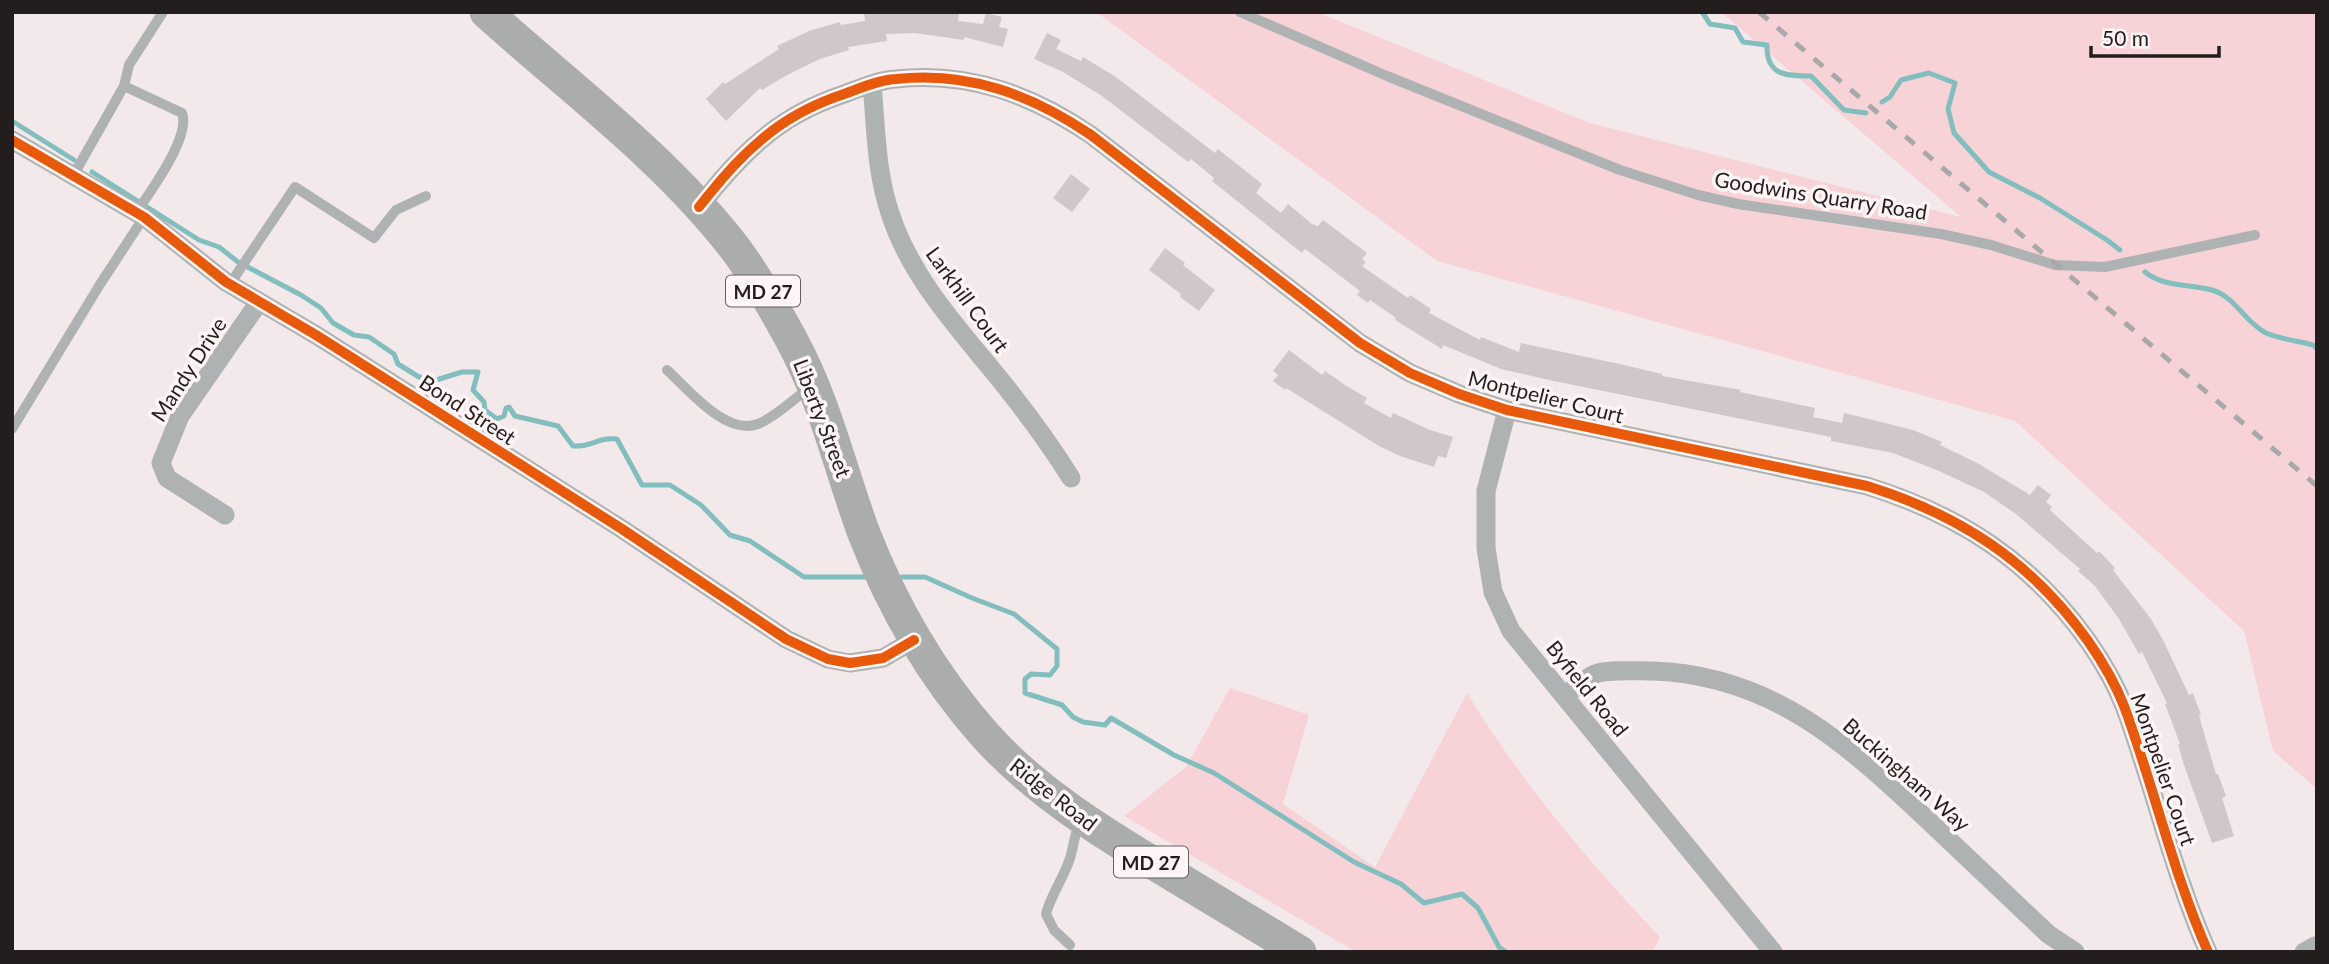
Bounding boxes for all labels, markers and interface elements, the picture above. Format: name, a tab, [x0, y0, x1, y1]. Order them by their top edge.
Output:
scale bar	[2091, 14, 2219, 58]
text: 50 m	[2102, 25, 2149, 50]
street label: Goodwins Quarry Road	[1713, 166, 1929, 224]
street label: Larkhill Court	[921, 241, 1015, 357]
road number: MD 27	[726, 276, 800, 306]
street label: Mandy Drive	[145, 312, 231, 426]
street label: Liberty Street	[789, 355, 857, 481]
street label: Montpelier Court	[1466, 365, 1627, 428]
street label: Bond Street	[415, 369, 521, 450]
street label: Byfield Road	[1542, 635, 1634, 741]
street label: Montpelier Court	[2126, 690, 2202, 849]
street label: Buckingham Way	[1839, 712, 1976, 836]
street label: Ridge Road	[1005, 752, 1103, 836]
road number: MD 27	[1114, 846, 1188, 877]

